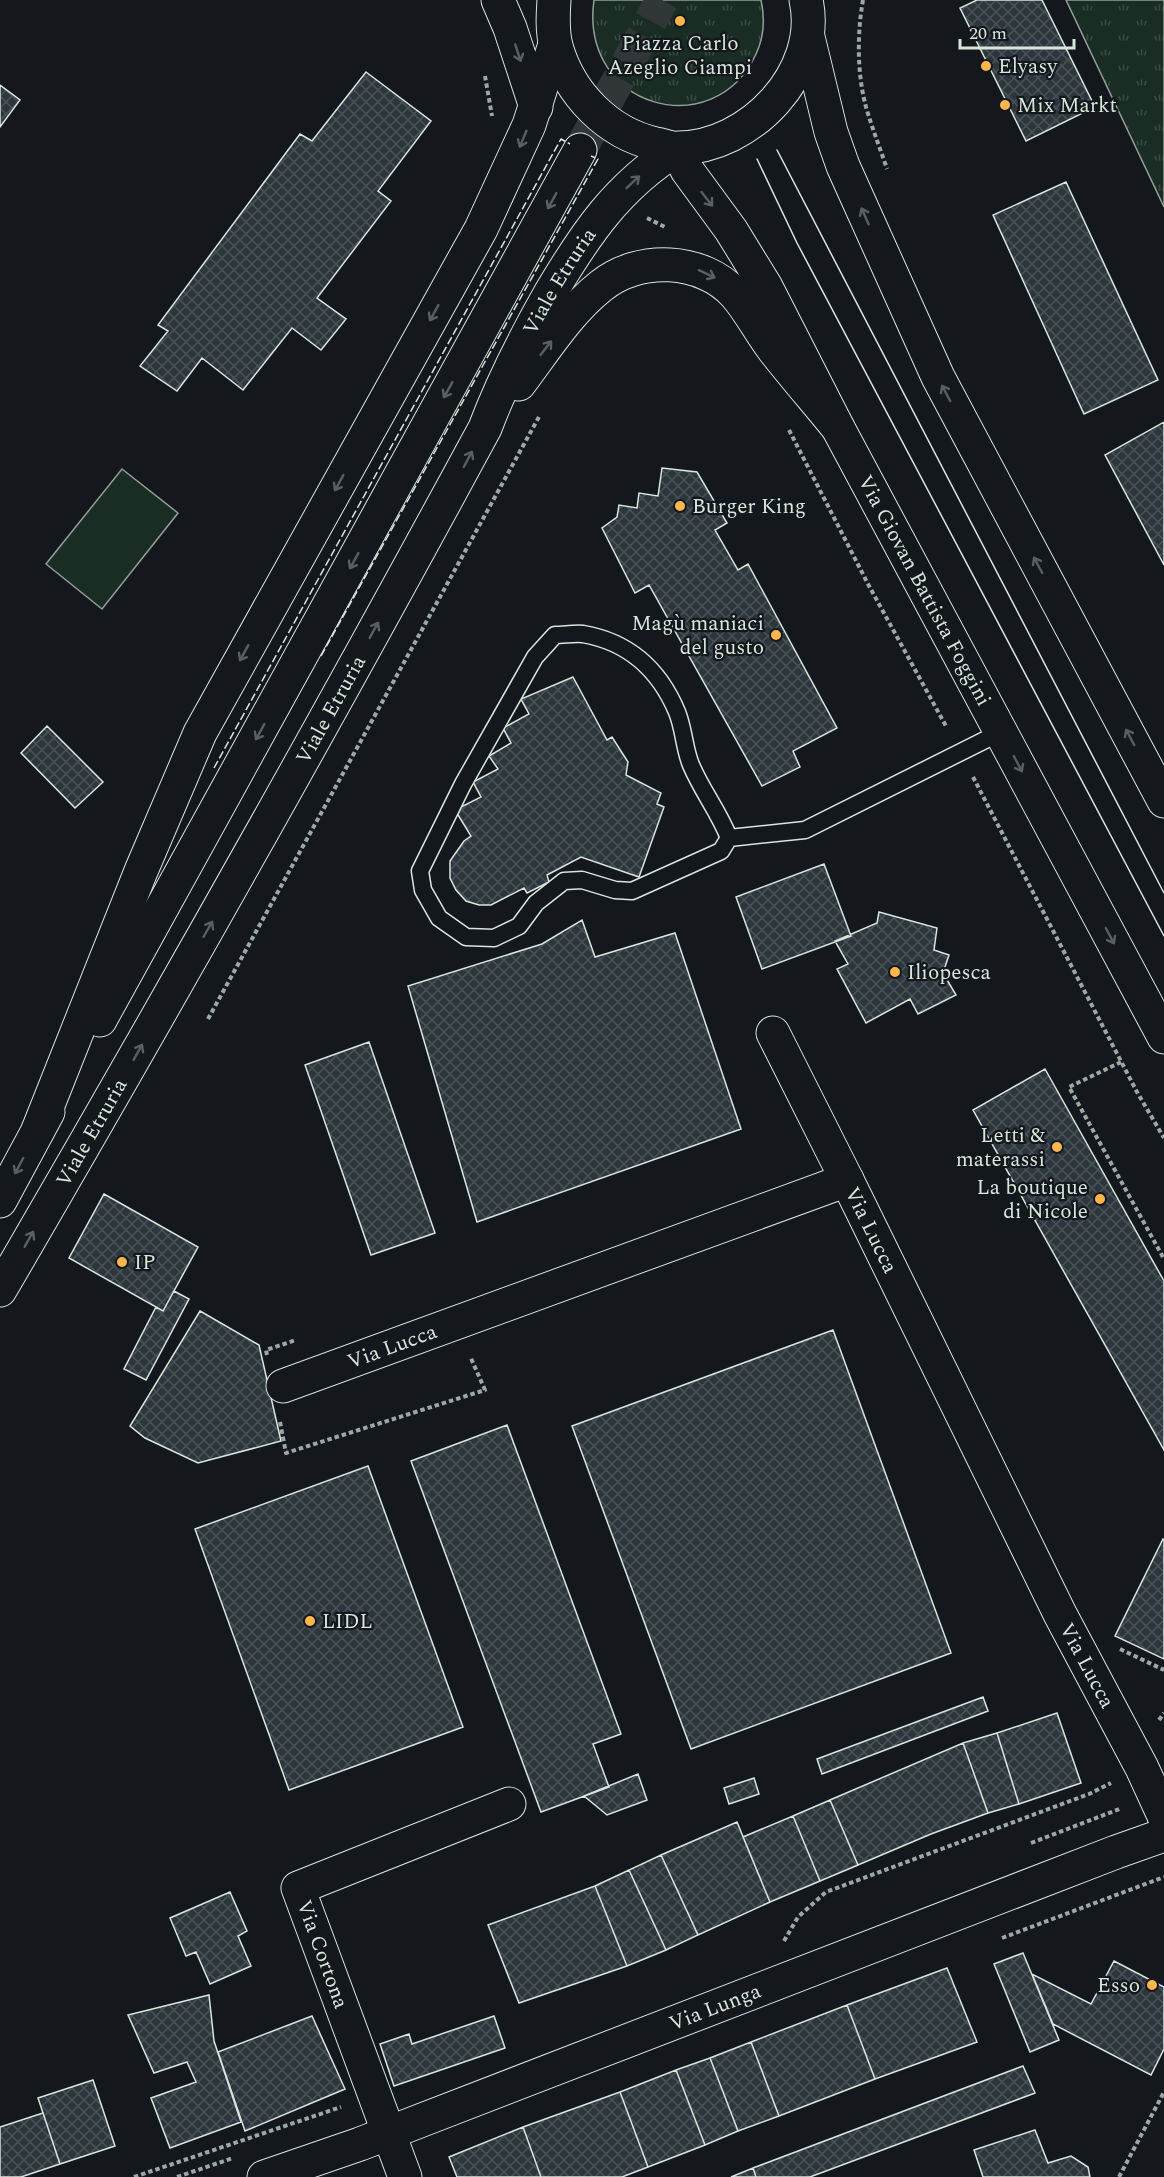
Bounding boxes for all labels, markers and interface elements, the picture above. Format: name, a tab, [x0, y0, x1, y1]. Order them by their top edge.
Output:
scale bar	[960, 12, 1074, 50]
marker: Piazza Carlo Azeglio Ciampi	[673, 14, 687, 28]
text: 20 m	[969, 20, 1007, 47]
place label: Piazza Carlo Azeglio Ciampi	[608, 28, 752, 84]
one-way arrow	[514, 43, 525, 62]
place label: Elyasy	[998, 51, 1058, 83]
marker: Elyasy	[979, 59, 993, 73]
place label: Mix Markt	[1017, 90, 1117, 122]
marker: Mix Markt	[998, 98, 1012, 112]
one-way arrow	[517, 129, 528, 148]
one-way arrow	[625, 175, 640, 189]
one-way arrow	[700, 190, 713, 206]
one-way arrow	[546, 192, 558, 209]
one-way arrow	[859, 208, 870, 226]
street label: Viale Etruria	[515, 221, 605, 341]
one-way arrow	[697, 269, 715, 281]
one-way arrow	[428, 304, 440, 321]
one-way arrow	[540, 340, 553, 356]
one-way arrow	[442, 381, 454, 398]
one-way arrow	[940, 385, 951, 403]
one-way arrow	[463, 451, 474, 469]
street label: Via Giovan Battista Foggini	[849, 469, 999, 712]
one-way arrow	[333, 474, 345, 491]
place label: Burger King	[692, 491, 806, 523]
marker: Burger King	[673, 499, 687, 513]
one-way arrow	[348, 552, 360, 569]
one-way arrow	[1032, 557, 1043, 575]
place label: Magù maniaci del gusto	[631, 608, 764, 664]
one-way arrow	[369, 622, 380, 640]
marker: Magù maniaci del gusto	[769, 628, 783, 642]
one-way arrow	[238, 644, 250, 661]
street label: Viale Etruria	[288, 649, 375, 770]
one-way arrow	[254, 723, 266, 740]
one-way arrow	[1124, 729, 1135, 747]
one-way arrow	[1013, 754, 1024, 772]
one-way arrow	[202, 921, 214, 938]
one-way arrow	[1105, 926, 1116, 944]
place label: Iliopesca	[907, 957, 992, 989]
marker: Iliopesca	[888, 965, 902, 979]
one-way arrow	[133, 1044, 144, 1062]
street label: Viale Etruria	[48, 1072, 136, 1193]
place label: Letti & materassi	[956, 1120, 1045, 1176]
marker: Letti & materassi	[1050, 1140, 1064, 1154]
one-way arrow	[13, 1156, 24, 1174]
place label: La boutique di Nicole	[977, 1172, 1088, 1228]
street label: Via Lucca	[836, 1181, 906, 1280]
marker: La boutique di Nicole	[1093, 1192, 1107, 1206]
one-way arrow	[24, 1231, 36, 1248]
place label: IP	[134, 1247, 156, 1279]
marker: IP	[115, 1255, 129, 1269]
street label: Via Lucca	[343, 1316, 442, 1378]
place label: LIDL	[322, 1606, 373, 1638]
marker: LIDL	[303, 1614, 317, 1628]
street label: Via Lucca	[1050, 1617, 1123, 1715]
street label: Via Cortona	[288, 1895, 357, 2014]
place label: Esso	[1097, 1970, 1140, 2002]
street label: Via Lunga	[665, 1975, 767, 2040]
marker: Esso	[1145, 1978, 1159, 1992]

